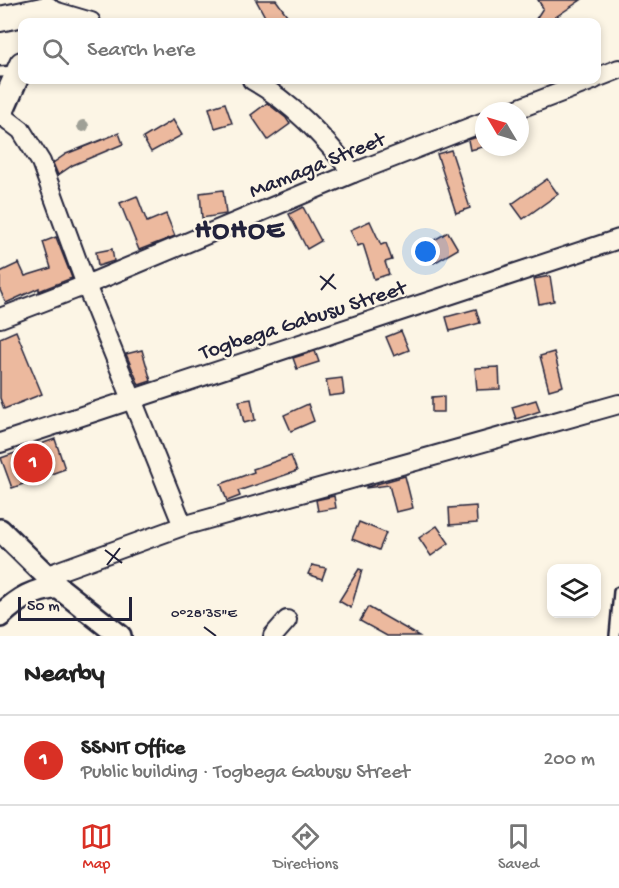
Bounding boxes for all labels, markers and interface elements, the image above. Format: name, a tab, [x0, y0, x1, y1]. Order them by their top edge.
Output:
search box	[18, 18, 601, 84]
icon: search	[39, 35, 72, 68]
text: Search here	[87, 38, 195, 64]
north arrow	[475, 102, 529, 156]
street label: Mamaga Street	[246, 127, 391, 206]
district label: HOHOE	[195, 215, 285, 248]
your location	[411, 237, 440, 266]
street label: Togbega Gabusu Street	[195, 276, 412, 368]
pin: 1	[14, 440, 52, 486]
map controls	[547, 564, 601, 618]
button: layers	[547, 564, 601, 618]
scale bar	[18, 594, 132, 622]
text: 50 m	[27, 598, 60, 617]
text: 0°28'35"E	[171, 605, 238, 623]
text: Nearby	[24, 660, 105, 691]
text: SSNIT Office	[81, 736, 185, 762]
text: 1	[39, 749, 48, 772]
text: 200 m	[544, 749, 595, 772]
text: Public building · Togbega Gabusu Street	[81, 762, 410, 785]
tab: Map	[80, 820, 113, 875]
tab: Directions	[273, 820, 338, 875]
tab: Saved	[498, 820, 539, 875]

